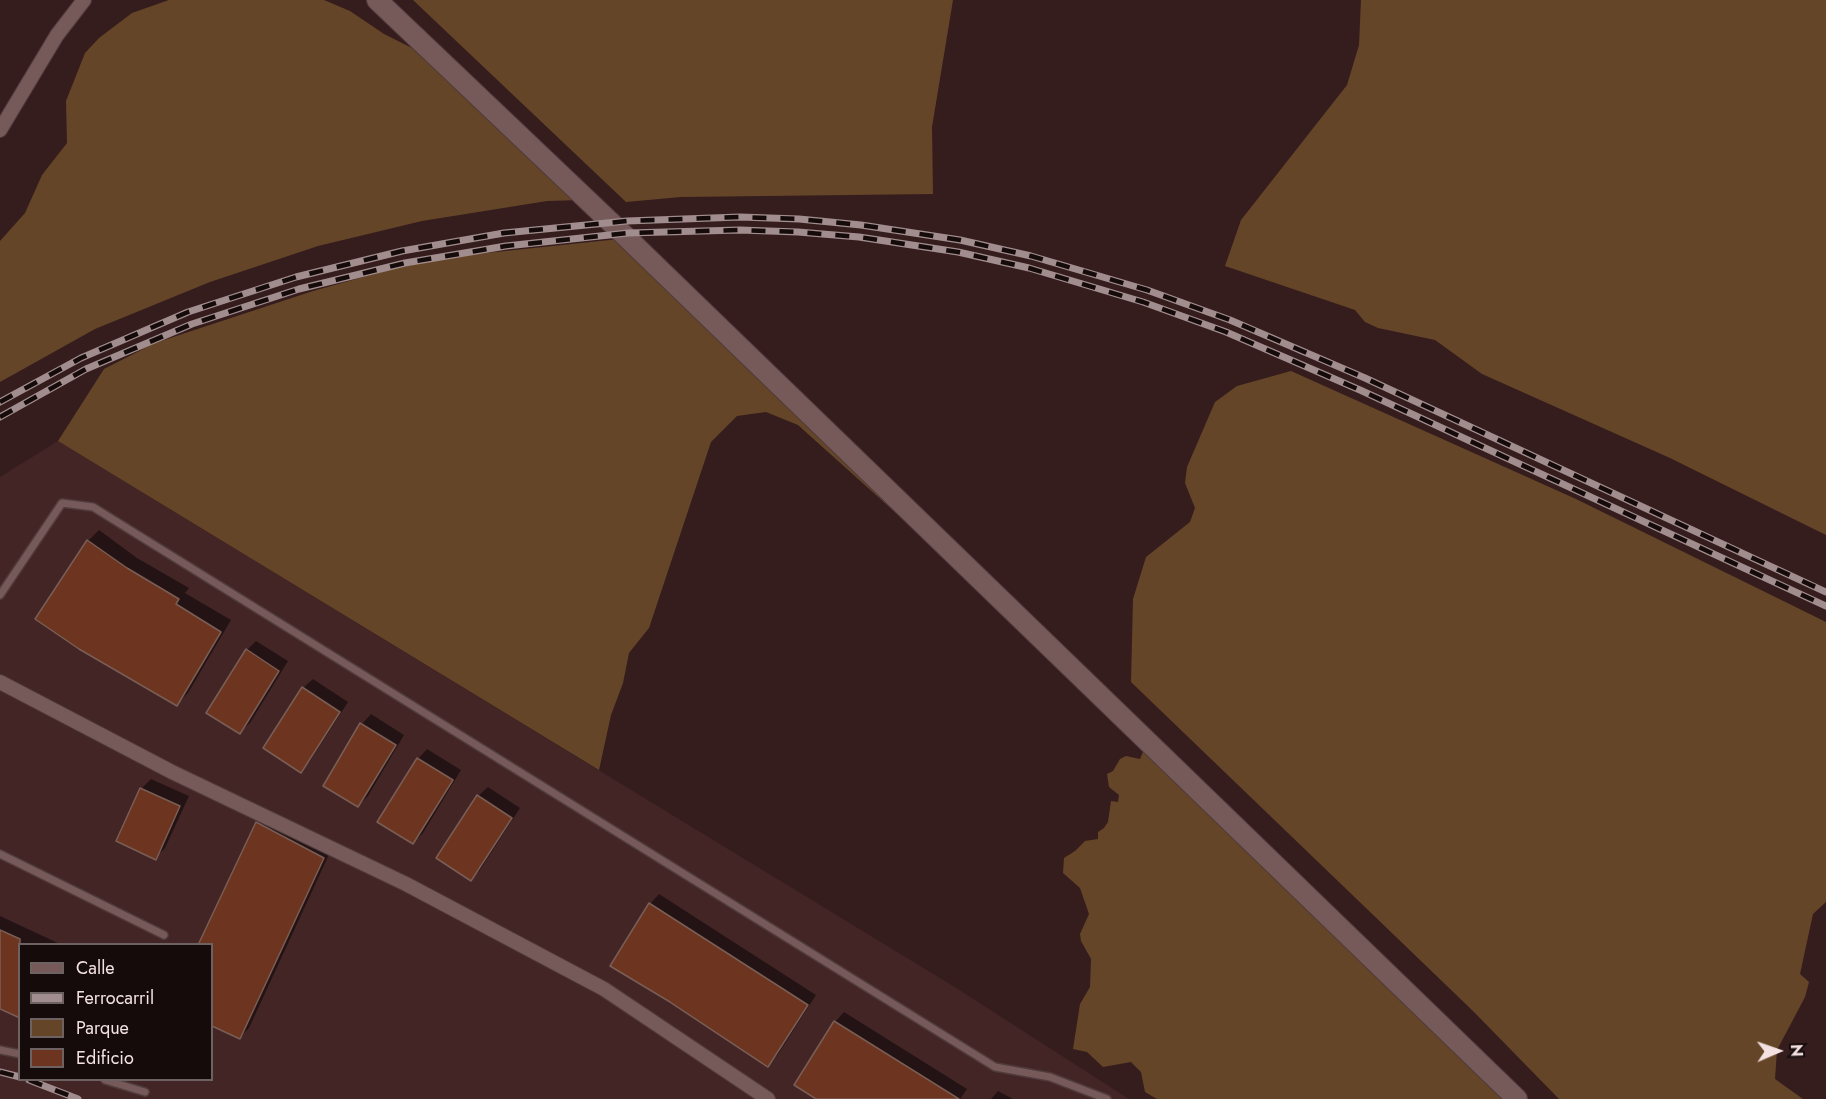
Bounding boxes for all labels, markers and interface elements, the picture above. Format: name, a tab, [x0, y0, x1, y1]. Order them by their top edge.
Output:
legend	[18, 943, 213, 1081]
text: Calle	[76, 955, 115, 981]
text: Ferrocarril	[76, 985, 154, 1011]
text: Parque	[76, 1015, 129, 1041]
north arrow	[1748, 1021, 1808, 1081]
text: N	[1785, 1044, 1808, 1057]
text: Edificio	[76, 1045, 134, 1071]

